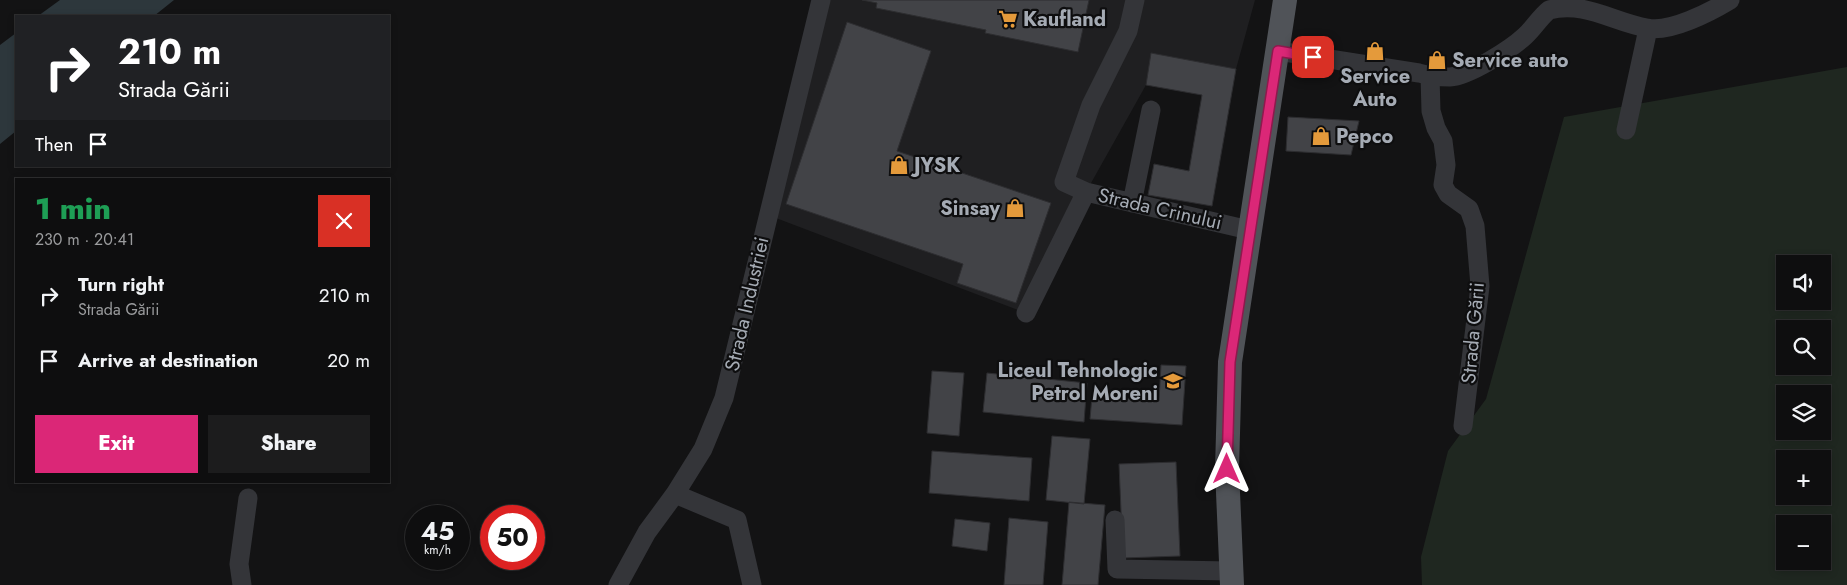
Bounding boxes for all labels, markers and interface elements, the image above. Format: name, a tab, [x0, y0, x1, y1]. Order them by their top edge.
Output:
place label: Kaufland	[1023, 5, 1106, 34]
supermarket icon: Kaufland	[997, 8, 1019, 30]
text: 210 m	[118, 27, 221, 77]
icon: right	[35, 35, 100, 100]
pin	[1292, 36, 1334, 78]
shop icon: Service Auto	[1364, 40, 1386, 62]
icon: arrive	[1299, 43, 1327, 71]
place label: Service auto	[1452, 46, 1569, 75]
shop icon: Service auto	[1426, 49, 1448, 71]
place label: Service Auto	[1340, 62, 1410, 114]
text: Strada Gării	[118, 73, 230, 105]
place label: Pepco	[1336, 122, 1394, 151]
shop icon: Pepco	[1310, 125, 1332, 147]
icon: arrive	[84, 130, 112, 158]
text: Then	[35, 131, 74, 158]
place label: JYSK	[910, 151, 960, 180]
shop icon: JYSK	[888, 154, 910, 176]
street label: Strada Crinului	[1095, 181, 1225, 237]
text: 1 min	[35, 187, 111, 230]
place label: Sinsay	[940, 194, 1001, 223]
button: close	[318, 195, 370, 247]
shop icon: Sinsay	[1004, 197, 1026, 219]
text: 230 m · 20:41	[35, 228, 134, 251]
street label: Strada Industriei	[717, 234, 777, 374]
map controls	[1776, 255, 1831, 570]
button: sound	[1776, 255, 1831, 310]
text: Turn right	[78, 271, 164, 298]
street label: Strada Gării	[1454, 281, 1492, 385]
icon: right	[35, 282, 63, 310]
text: 210 m	[319, 282, 370, 309]
text: Strada Gării	[78, 298, 159, 321]
button: search	[1776, 320, 1831, 375]
icon: arrive	[35, 347, 63, 375]
text: Arrive at destination	[78, 347, 258, 374]
text: 20 m	[327, 347, 370, 374]
place label: Liceul Tehnologic Petrol Moreni	[998, 356, 1158, 408]
school or university icon: Liceul Tehnologic Petrol Moreni	[1162, 370, 1184, 392]
button: layers	[1776, 385, 1831, 440]
button: Exit	[35, 415, 198, 473]
button: Share	[208, 415, 370, 473]
position arrow	[1200, 442, 1252, 494]
button: +	[1776, 450, 1831, 505]
speed limit sign: 50	[480, 505, 545, 570]
text: 45	[421, 513, 454, 549]
button: −	[1776, 515, 1831, 570]
text: km/h	[424, 541, 451, 559]

